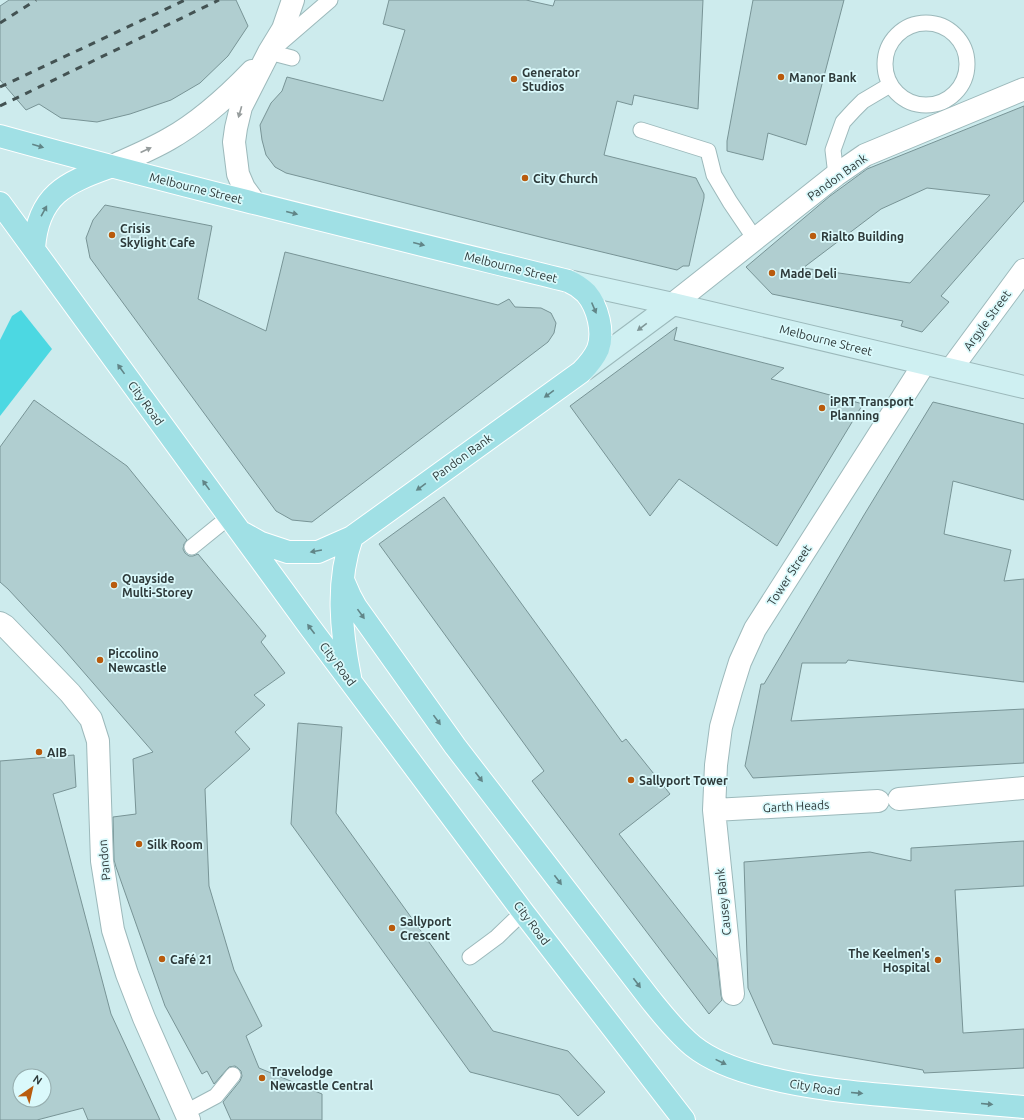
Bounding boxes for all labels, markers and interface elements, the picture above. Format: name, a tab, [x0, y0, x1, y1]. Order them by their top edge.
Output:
place label: Generator Studios	[522, 66, 580, 93]
place label: Manor Bank	[789, 71, 857, 84]
marker: Manor Bank	[776, 72, 786, 82]
marker: Generator Studios	[509, 74, 519, 84]
one-way arrow	[237, 107, 243, 119]
one-way arrow	[32, 143, 44, 149]
one-way arrow	[140, 147, 151, 153]
street label: Pandon Bank	[805, 151, 869, 203]
street label: Melbourne Street	[148, 170, 244, 206]
place label: City Church	[533, 172, 598, 185]
marker: City Church	[520, 173, 530, 183]
one-way arrow	[41, 205, 47, 217]
one-way arrow	[286, 210, 299, 216]
place label: Crisis Skylight Cafe	[120, 222, 195, 249]
marker: Crisis Skylight Cafe	[107, 230, 117, 240]
place label: Rialto Building	[821, 230, 904, 243]
marker: Rialto Building	[808, 231, 818, 241]
one-way arrow	[413, 241, 425, 247]
street label: Melbourne Street	[463, 249, 559, 285]
place label: Made Deli	[780, 267, 837, 280]
marker: Made Deli	[767, 268, 777, 278]
street label: Argyle Street	[961, 287, 1013, 353]
one-way arrow	[591, 303, 597, 314]
street label: Melbourne Street	[778, 322, 874, 358]
one-way arrow	[636, 323, 647, 331]
one-way arrow	[117, 363, 125, 374]
street label: City Road	[126, 378, 166, 428]
one-way arrow	[544, 390, 555, 399]
place label: iPRT Transport Planning	[830, 395, 914, 422]
marker: iPRT Transport Planning	[817, 403, 827, 413]
street label: Pandon Bank	[430, 431, 494, 483]
one-way arrow	[202, 480, 210, 490]
one-way arrow	[416, 483, 427, 491]
street label: Tower Street	[765, 542, 814, 608]
one-way arrow	[310, 548, 322, 554]
place label: Quayside Multi-Storey	[122, 572, 194, 599]
marker: Quayside Multi-Storey	[109, 580, 119, 590]
one-way arrow	[357, 609, 365, 620]
one-way arrow	[307, 623, 315, 634]
street label: City Road	[317, 640, 359, 688]
place label: Piccolino Newcastle	[108, 647, 167, 674]
marker: Piccolino Newcastle	[95, 655, 105, 665]
one-way arrow	[433, 715, 441, 725]
place label: AIB	[47, 746, 67, 759]
marker: AIB	[34, 747, 44, 757]
one-way arrow	[475, 771, 483, 782]
place label: Sallyport Tower	[639, 774, 728, 787]
marker: Sallyport Tower	[626, 775, 636, 785]
street label: Garth Heads	[763, 798, 829, 814]
place label: Silk Room	[147, 838, 203, 851]
street label: Pandon	[96, 839, 112, 881]
marker: Silk Room	[134, 839, 144, 849]
street label: Causey Bank	[713, 868, 733, 936]
one-way arrow	[554, 874, 562, 885]
street label: City Road	[511, 899, 553, 947]
place label: Sallyport Crescent	[400, 915, 452, 942]
marker: Sallyport Crescent	[387, 923, 397, 933]
place label: The Keelmen's Hospital	[848, 947, 930, 974]
place label: Café 21	[170, 953, 212, 966]
marker: Café 21	[157, 954, 167, 964]
marker: The Keelmen's Hospital	[933, 955, 943, 965]
one-way arrow	[633, 977, 642, 988]
one-way arrow	[715, 1059, 726, 1065]
place label: Travelodge Newcastle Central	[270, 1065, 374, 1092]
north arrow	[12, 1068, 52, 1108]
text: N	[31, 1072, 44, 1087]
marker: Travelodge Newcastle Central	[257, 1073, 267, 1083]
street label: City Road	[789, 1077, 841, 1097]
one-way arrow	[851, 1090, 863, 1096]
one-way arrow	[981, 1100, 993, 1107]

